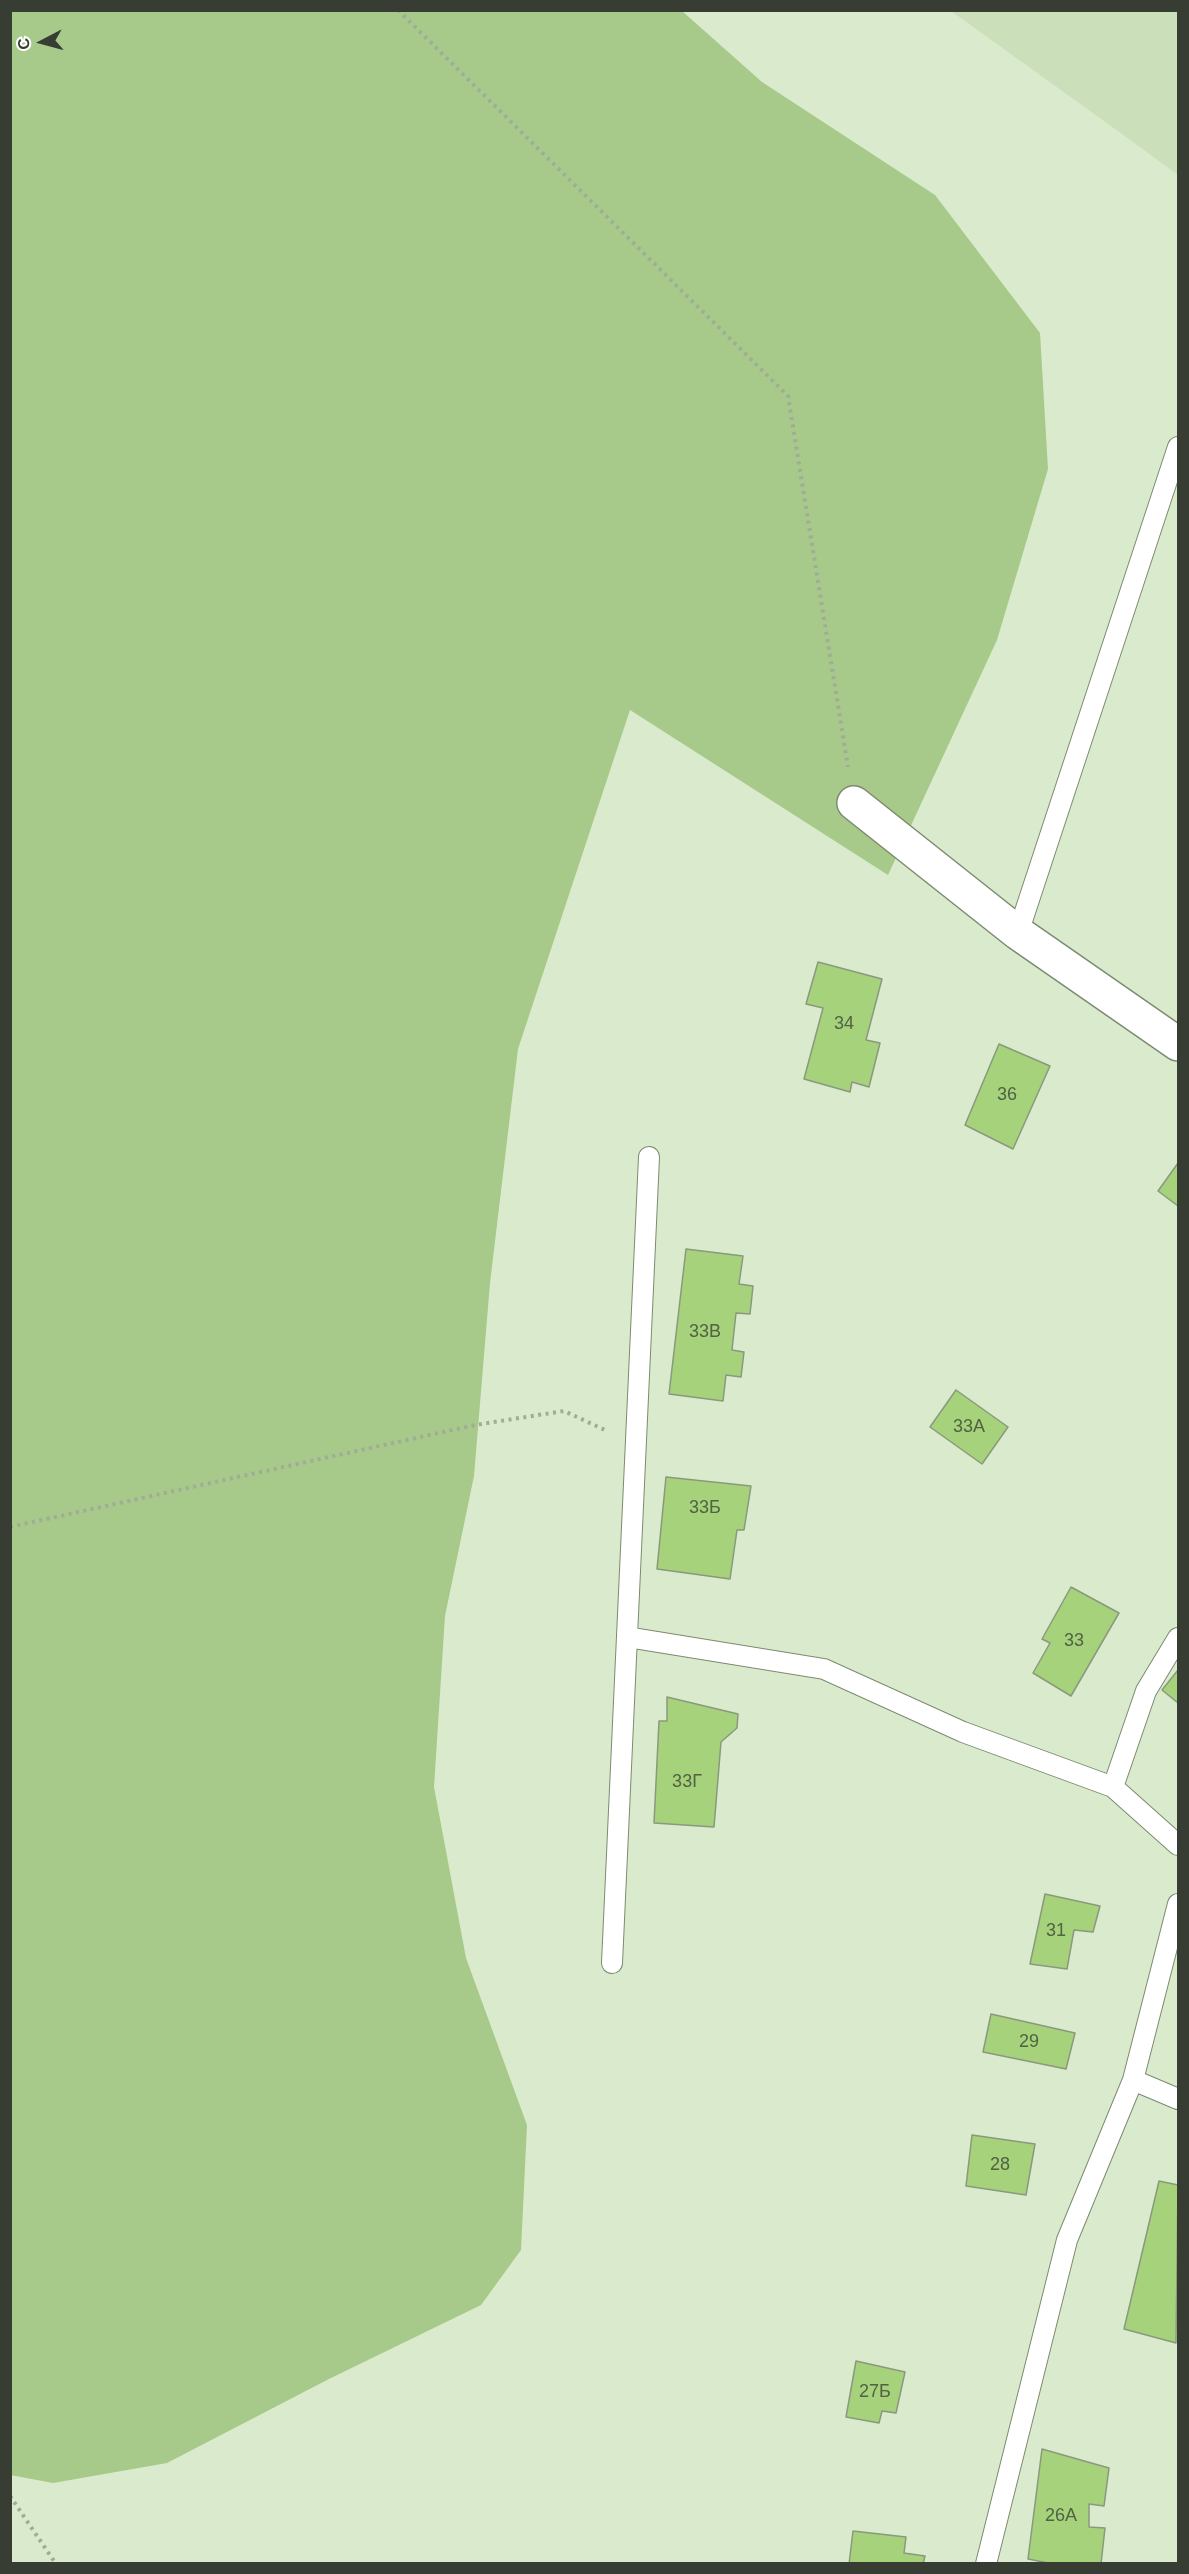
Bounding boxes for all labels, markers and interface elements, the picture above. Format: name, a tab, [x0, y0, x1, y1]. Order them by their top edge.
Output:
north arrow	[12, 12, 72, 72]
text: С	[15, 37, 33, 51]
house number: 34	[834, 1013, 854, 1035]
house number: 36	[997, 1084, 1017, 1106]
house number: 33В	[689, 1321, 721, 1343]
house number: 33А	[953, 1416, 985, 1438]
house number: 33Б	[689, 1497, 721, 1519]
house number: 33	[1064, 1630, 1084, 1652]
house number: 33Г	[672, 1771, 702, 1793]
house number: 31	[1046, 1920, 1066, 1942]
house number: 29	[1019, 2031, 1039, 2053]
house number: 28	[990, 2154, 1010, 2176]
house number: 27Б	[859, 2381, 891, 2403]
house number: 26А	[1045, 2505, 1077, 2527]

